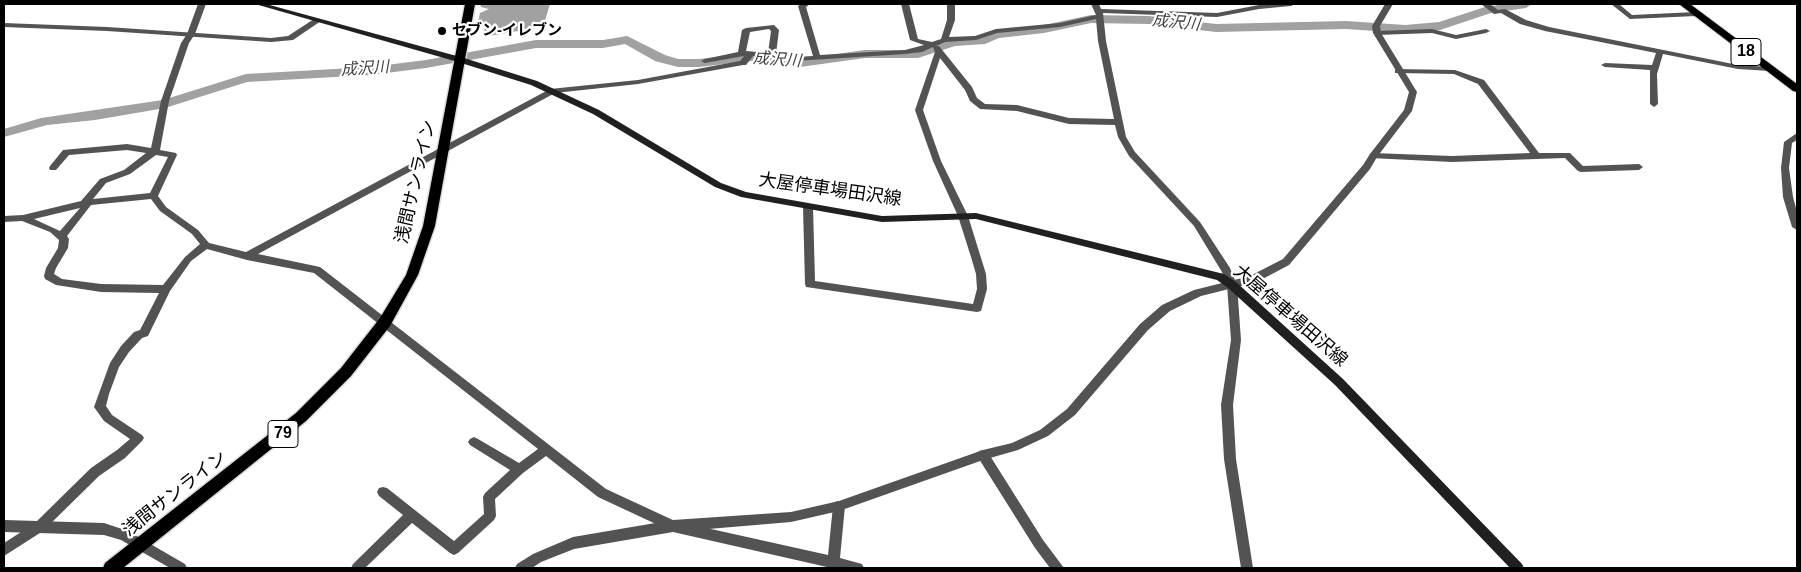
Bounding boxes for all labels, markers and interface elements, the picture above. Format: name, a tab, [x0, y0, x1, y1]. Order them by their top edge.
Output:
water label: 成沢川	[1151, 11, 1201, 35]
place label: セブン-イレブン	[452, 22, 562, 40]
marker: セブン-イレブン	[436, 25, 448, 37]
road number: 18	[1731, 38, 1761, 66]
water label: 成沢川	[752, 49, 802, 71]
water label: 成沢川	[340, 58, 390, 80]
street label: 浅間サンライン	[391, 118, 441, 246]
street label: 大屋停車場田沢線	[757, 169, 903, 211]
street label: 大屋停車場田沢線	[1229, 261, 1351, 371]
road number: 79	[268, 420, 298, 448]
street label: 浅間サンライン	[119, 447, 231, 541]

